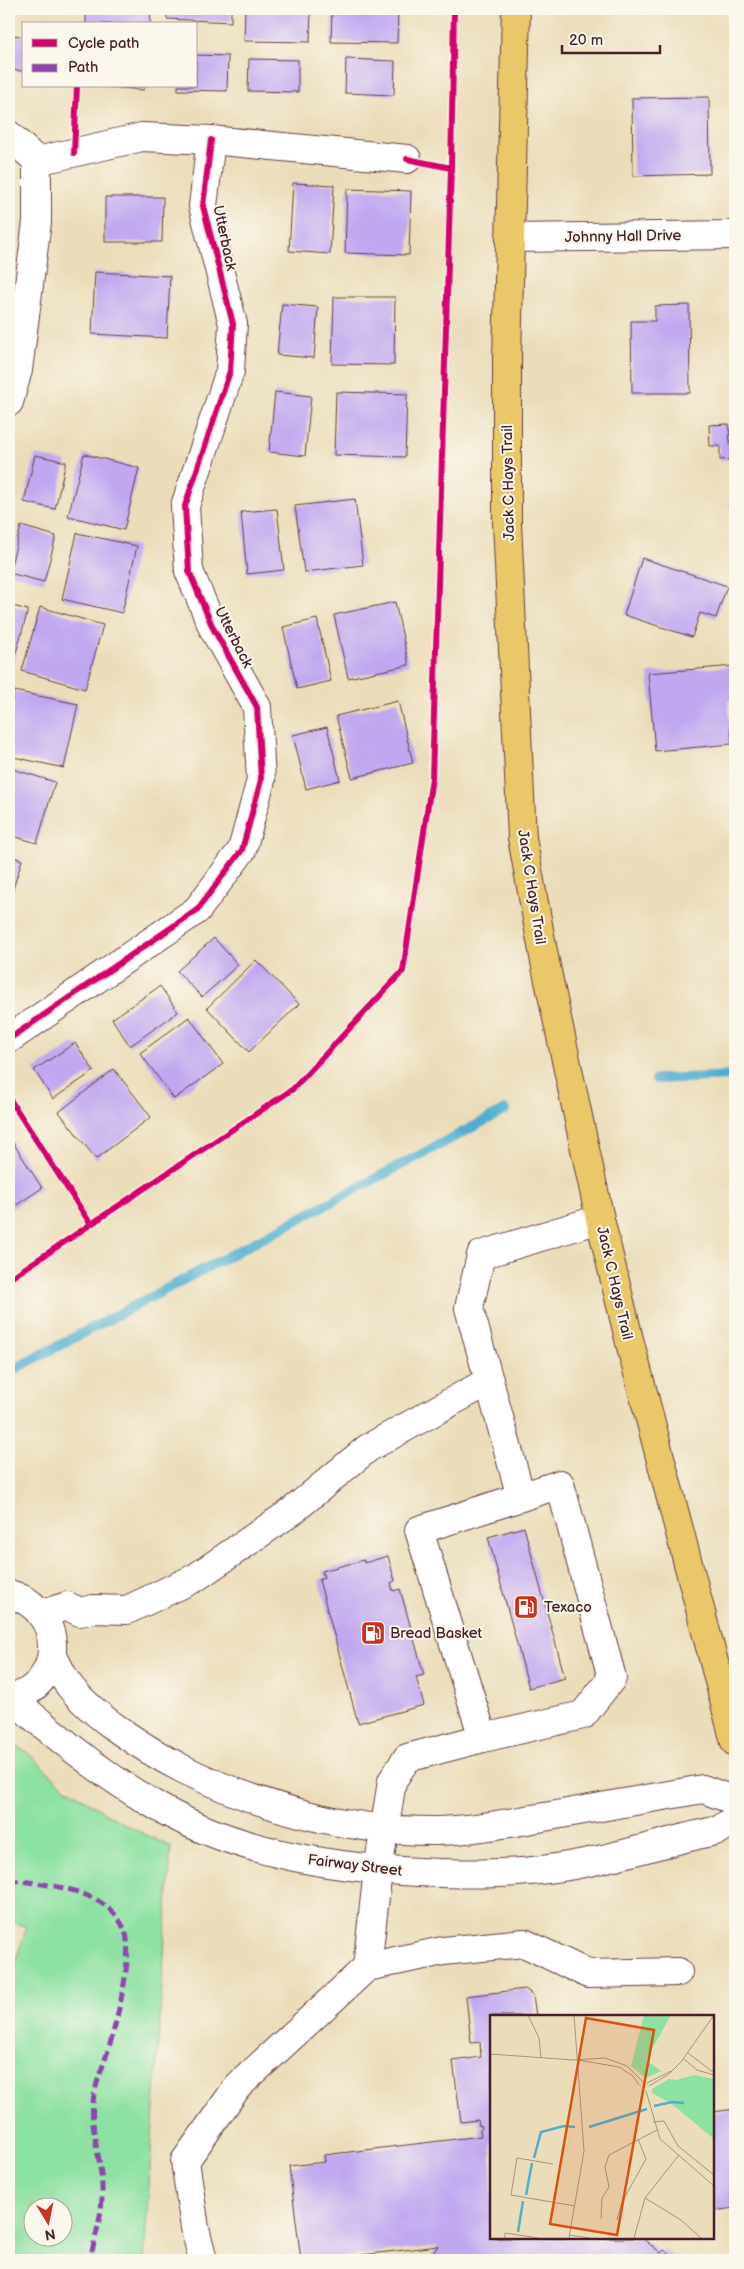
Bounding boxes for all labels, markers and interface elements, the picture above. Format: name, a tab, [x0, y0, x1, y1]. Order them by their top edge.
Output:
legend	[22, 22, 198, 88]
scale bar	[562, 22, 659, 54]
text: 20 m	[569, 31, 603, 50]
text: Cycle path	[68, 34, 139, 53]
text: Path	[68, 58, 98, 77]
street label: Utterback	[208, 204, 241, 273]
street label: Johnny Hall Drive	[565, 226, 682, 247]
street label: Jack C Hays Trail	[498, 425, 519, 541]
street label: Utterback	[210, 603, 257, 672]
street label: Jack C Hays Trail	[513, 828, 550, 946]
street label: Jack C Hays Trail	[592, 1224, 637, 1342]
fuel station icon: Texaco	[513, 1594, 539, 1620]
place label: Texaco	[544, 1598, 592, 1617]
fuel station icon: Bread Basket	[360, 1620, 386, 1646]
place label: Bread Basket	[390, 1624, 483, 1643]
street label: Fairway Street	[307, 1850, 404, 1881]
inset map	[490, 2015, 714, 2239]
north arrow	[22, 2196, 72, 2246]
text: N	[44, 2225, 57, 2244]

